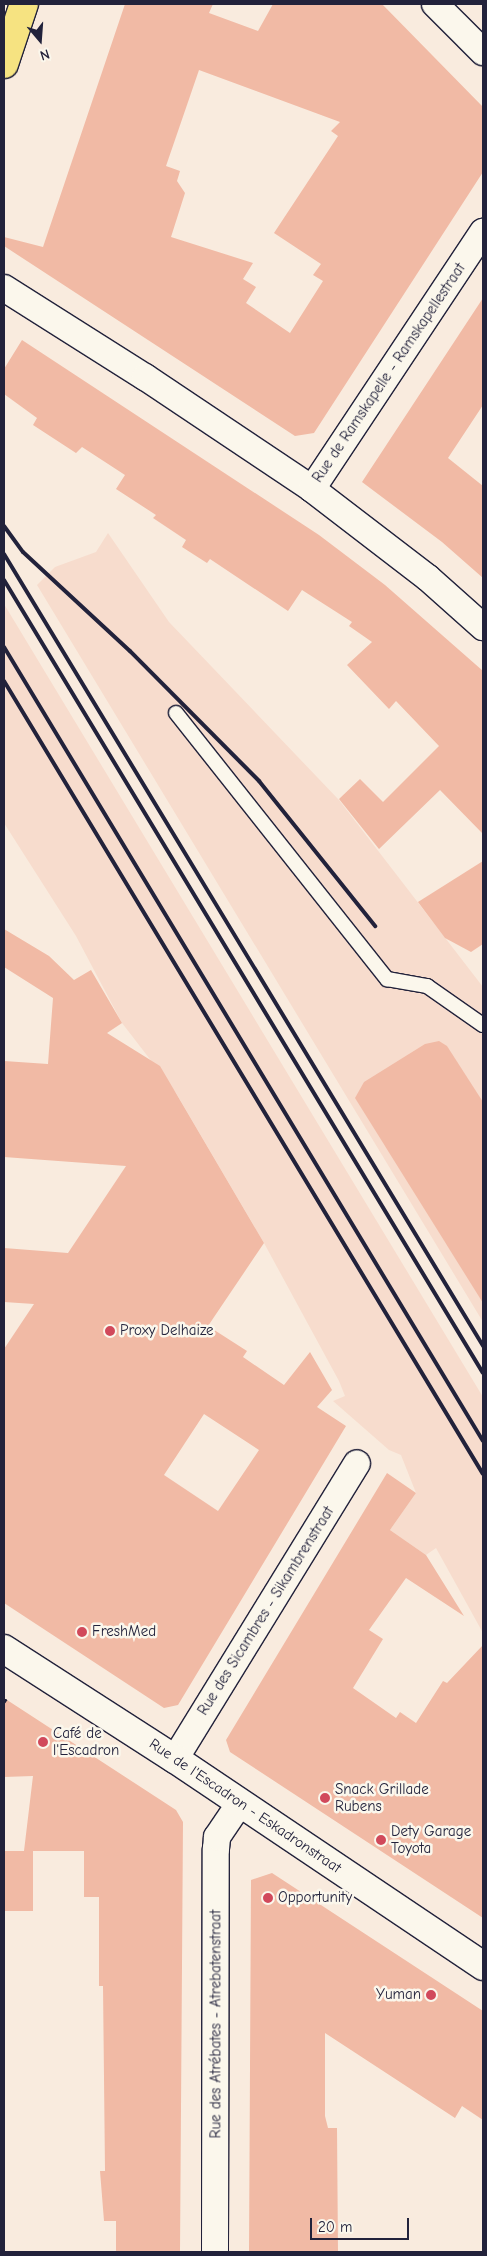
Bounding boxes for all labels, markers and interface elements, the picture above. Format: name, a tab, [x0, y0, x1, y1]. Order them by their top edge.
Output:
north arrow	[15, 15, 65, 65]
text: N	[38, 45, 52, 64]
street label: Rue de Ramskapelle - Ramskapellestraat	[309, 260, 469, 486]
place label: Proxy Delhaize	[120, 1322, 214, 1340]
marker: Proxy Delhaize	[104, 1325, 116, 1337]
street label: Rue des Sicambres - Sikambrenstraat	[194, 1503, 338, 1719]
place label: FreshMed	[92, 1623, 156, 1641]
marker: FreshMed	[76, 1626, 88, 1638]
place label: Café de l'Escadron	[53, 1724, 119, 1759]
street label: Rue de l'Escadron - Eskadronstraat	[146, 1735, 344, 1877]
marker: Café de l'Escadron	[37, 1736, 49, 1748]
place label: Snack Grillade Rubens	[335, 1780, 429, 1815]
marker: Snack Grillade Rubens	[319, 1792, 331, 1804]
place label: Dety Garage Toyota	[391, 1822, 471, 1857]
marker: Dety Garage Toyota	[375, 1834, 387, 1846]
place label: Opportunity	[278, 1889, 352, 1907]
marker: Opportunity	[262, 1892, 274, 1904]
street label: Rue des Atrébates - Atrebatenstraat	[207, 1910, 225, 2138]
place label: Yuman	[376, 1986, 421, 2004]
marker: Yuman	[425, 1989, 437, 2001]
scale bar	[312, 2208, 411, 2240]
text: 20 m	[318, 2218, 352, 2236]

